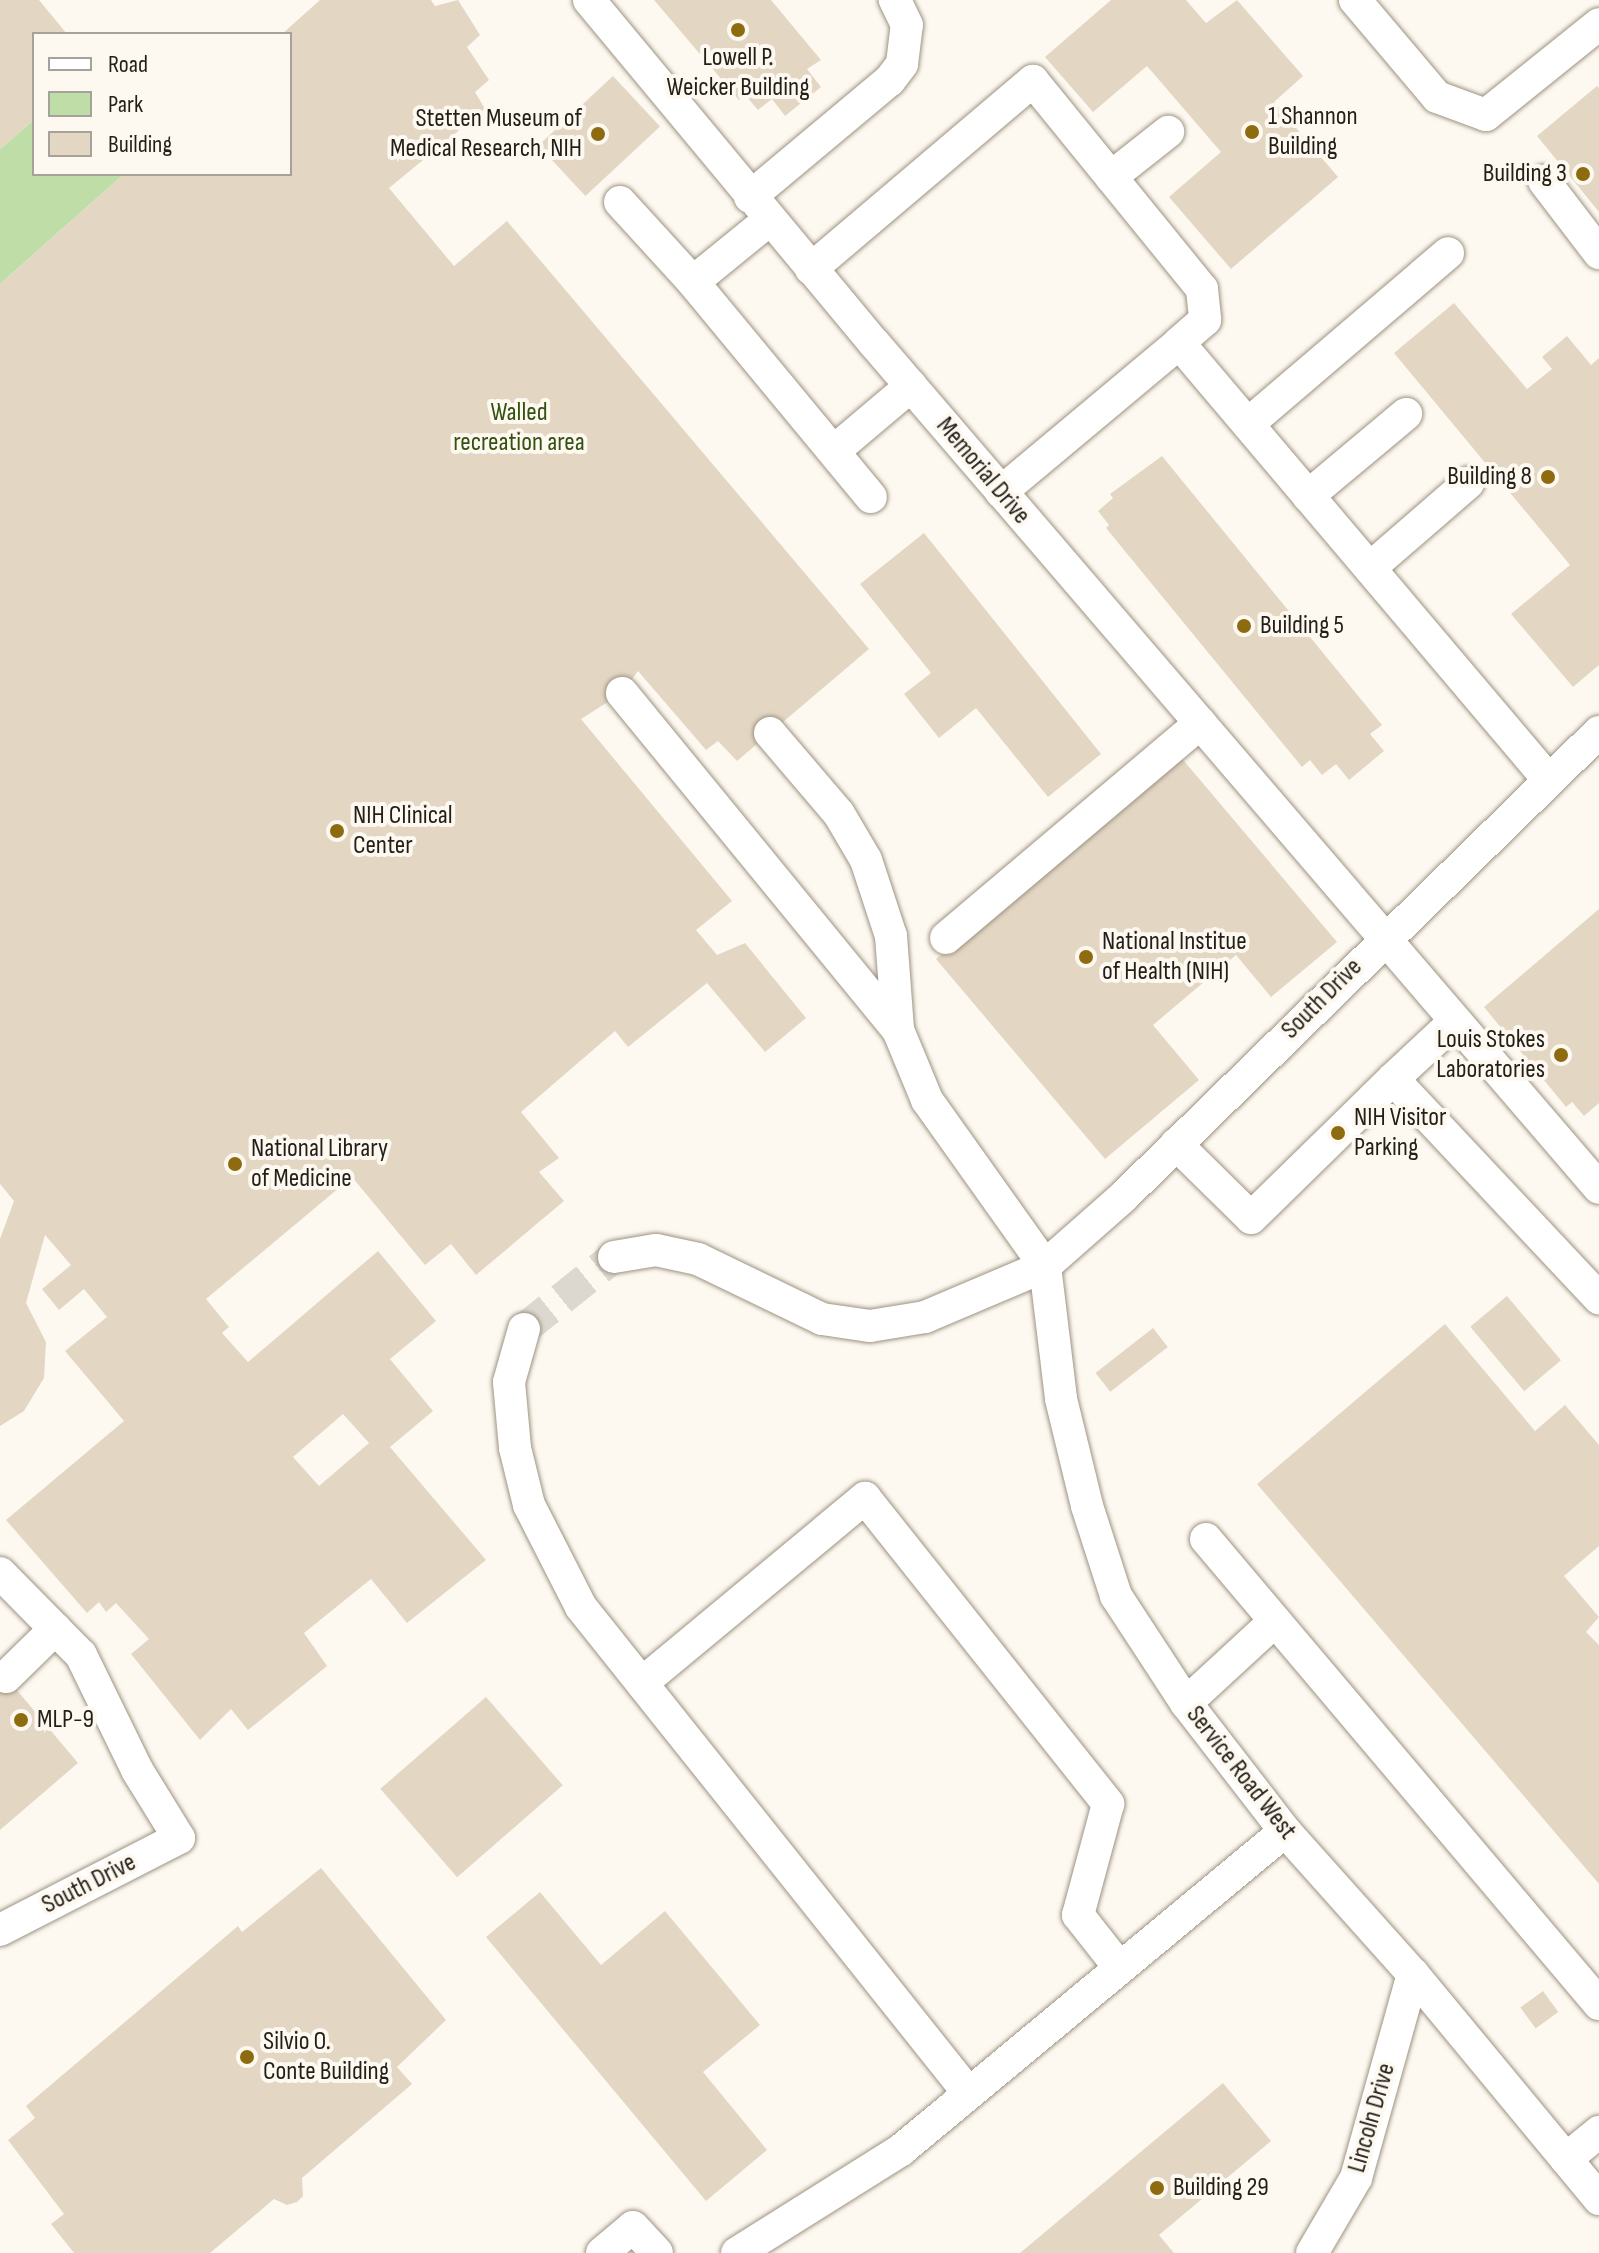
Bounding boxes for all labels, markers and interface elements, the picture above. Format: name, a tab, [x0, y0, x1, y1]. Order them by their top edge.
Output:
marker: Lowell P. Weicker Building	[729, 21, 747, 39]
legend	[32, 32, 292, 176]
place label: Lowell P. Weicker Building	[666, 42, 810, 104]
text: Road	[108, 50, 148, 79]
text: Park	[108, 90, 143, 119]
place label: 1 Shannon Building	[1268, 101, 1358, 162]
place label: Stetten Museum of Medical Research, NIH	[390, 103, 582, 164]
marker: 1 Shannon Building	[1243, 123, 1261, 141]
marker: Stetten Museum of Medical Research, NIH	[589, 125, 607, 143]
text: Building	[108, 130, 172, 159]
place label: Building 3	[1483, 158, 1567, 190]
marker: Building 3	[1574, 165, 1592, 183]
park label: Walled recreation area	[453, 397, 585, 458]
street label: Memorial Drive	[929, 411, 1037, 531]
place label: Building 8	[1447, 461, 1532, 493]
marker: Building 8	[1539, 468, 1557, 486]
place label: Building 5	[1260, 610, 1344, 642]
marker: Building 5	[1235, 617, 1253, 635]
place label: NIH Clinical Center	[353, 800, 453, 862]
marker: NIH Clinical Center	[328, 822, 346, 840]
place label: National Institue of Health (NIH)	[1102, 926, 1247, 988]
marker: National Institue of Health (NIH)	[1077, 948, 1095, 966]
street label: South Drive	[1275, 952, 1369, 1046]
place label: Louis Stokes Laboratories	[1436, 1024, 1545, 1086]
marker: Louis Stokes Laboratories	[1552, 1046, 1570, 1064]
place label: NIH Visitor Parking	[1354, 1102, 1447, 1164]
marker: NIH Visitor Parking	[1329, 1124, 1347, 1142]
place label: National Library of Medicine	[251, 1133, 388, 1194]
marker: National Library of Medicine	[226, 1155, 244, 1173]
street label: Service Road West	[1179, 1700, 1303, 1846]
place label: MLP-9	[37, 1704, 94, 1736]
marker: MLP-9	[12, 1711, 30, 1729]
street label: South Drive	[37, 1847, 141, 1921]
place label: Silvio O. Conte Building	[263, 2026, 389, 2088]
marker: Silvio O. Conte Building	[238, 2048, 256, 2066]
street label: Lincoln Drive	[1342, 2060, 1402, 2176]
place label: Building 29	[1173, 2172, 1269, 2204]
marker: Building 29	[1148, 2179, 1166, 2197]

